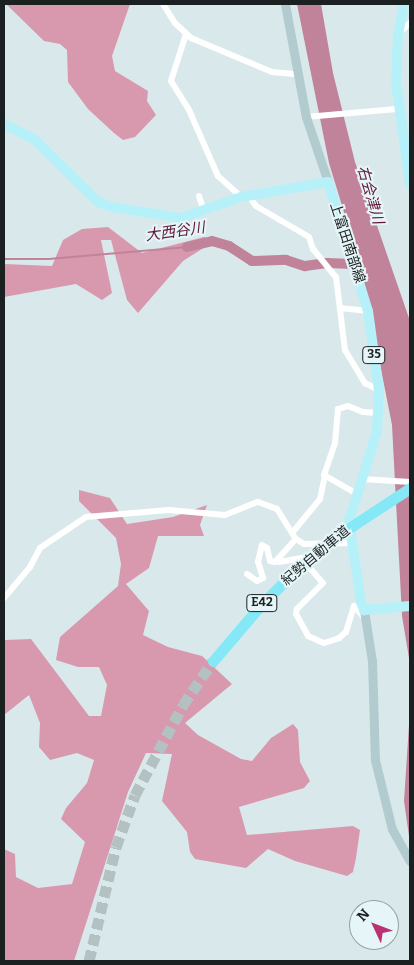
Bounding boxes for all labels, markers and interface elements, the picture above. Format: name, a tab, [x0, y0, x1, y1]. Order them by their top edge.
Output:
water label: 右会津川	[353, 164, 387, 226]
street label: 上富田南部線	[326, 200, 368, 286]
water label: 大西谷川	[144, 219, 206, 245]
road number: 35	[362, 346, 386, 364]
street label: 紀勢自動車道	[278, 523, 354, 589]
road number: E42	[246, 594, 278, 612]
north arrow	[349, 900, 399, 950]
text: N	[353, 905, 373, 925]

